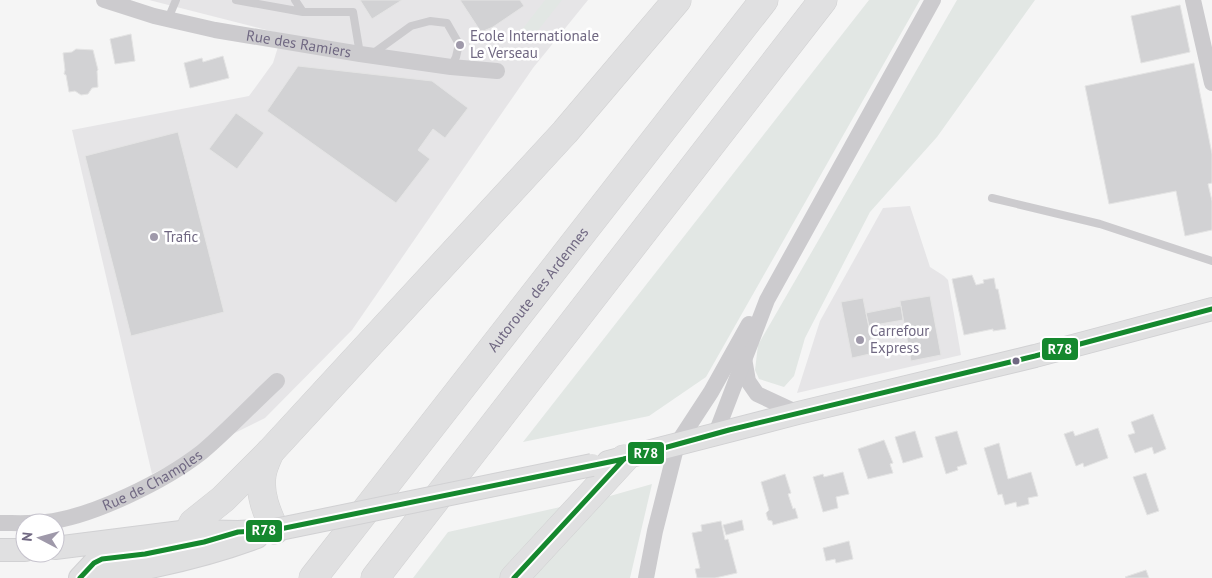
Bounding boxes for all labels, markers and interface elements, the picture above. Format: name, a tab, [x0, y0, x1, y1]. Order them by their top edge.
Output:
street label: Rue des Ramiers	[245, 25, 353, 61]
place label: Ecole Internationale Le Verseau	[470, 26, 599, 62]
marker: Ecole Internationale Le Verseau	[454, 39, 466, 51]
street label: Autoroute des Ardennes	[483, 223, 592, 355]
place label: Trafic	[164, 227, 198, 246]
marker: Trafic	[148, 231, 160, 243]
place label: Carrefour Express	[870, 321, 929, 357]
marker: Carrefour Express	[854, 334, 866, 346]
line badge: R78	[1041, 337, 1079, 361]
text: R78	[1048, 340, 1072, 358]
unlabelled marker	[1011, 356, 1021, 366]
line badge: R78	[627, 441, 665, 465]
text: R78	[634, 444, 658, 462]
street label: Rue de Champles	[99, 445, 206, 515]
north arrow	[15, 513, 65, 563]
line badge: R78	[245, 519, 283, 543]
text: R78	[252, 521, 276, 539]
text: N	[18, 531, 37, 542]

